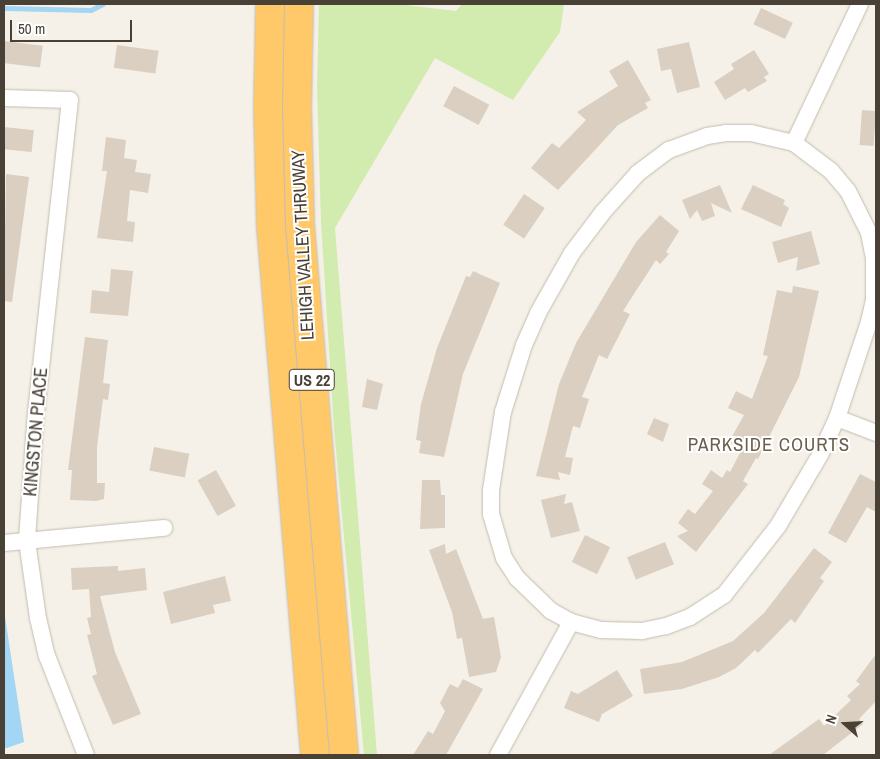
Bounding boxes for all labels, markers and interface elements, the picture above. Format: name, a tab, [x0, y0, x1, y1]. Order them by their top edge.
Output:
scale bar	[12, 10, 135, 42]
text: 50 m	[18, 18, 45, 39]
street label: LEHIGH VALLEY THRUWAY	[287, 149, 319, 341]
road number: US 22	[288, 366, 336, 394]
street label: KINGSTON PLACE	[20, 367, 52, 497]
district label: PARKSIDE COURTS	[686, 434, 852, 456]
north arrow	[820, 699, 870, 749]
text: N	[821, 712, 841, 726]

